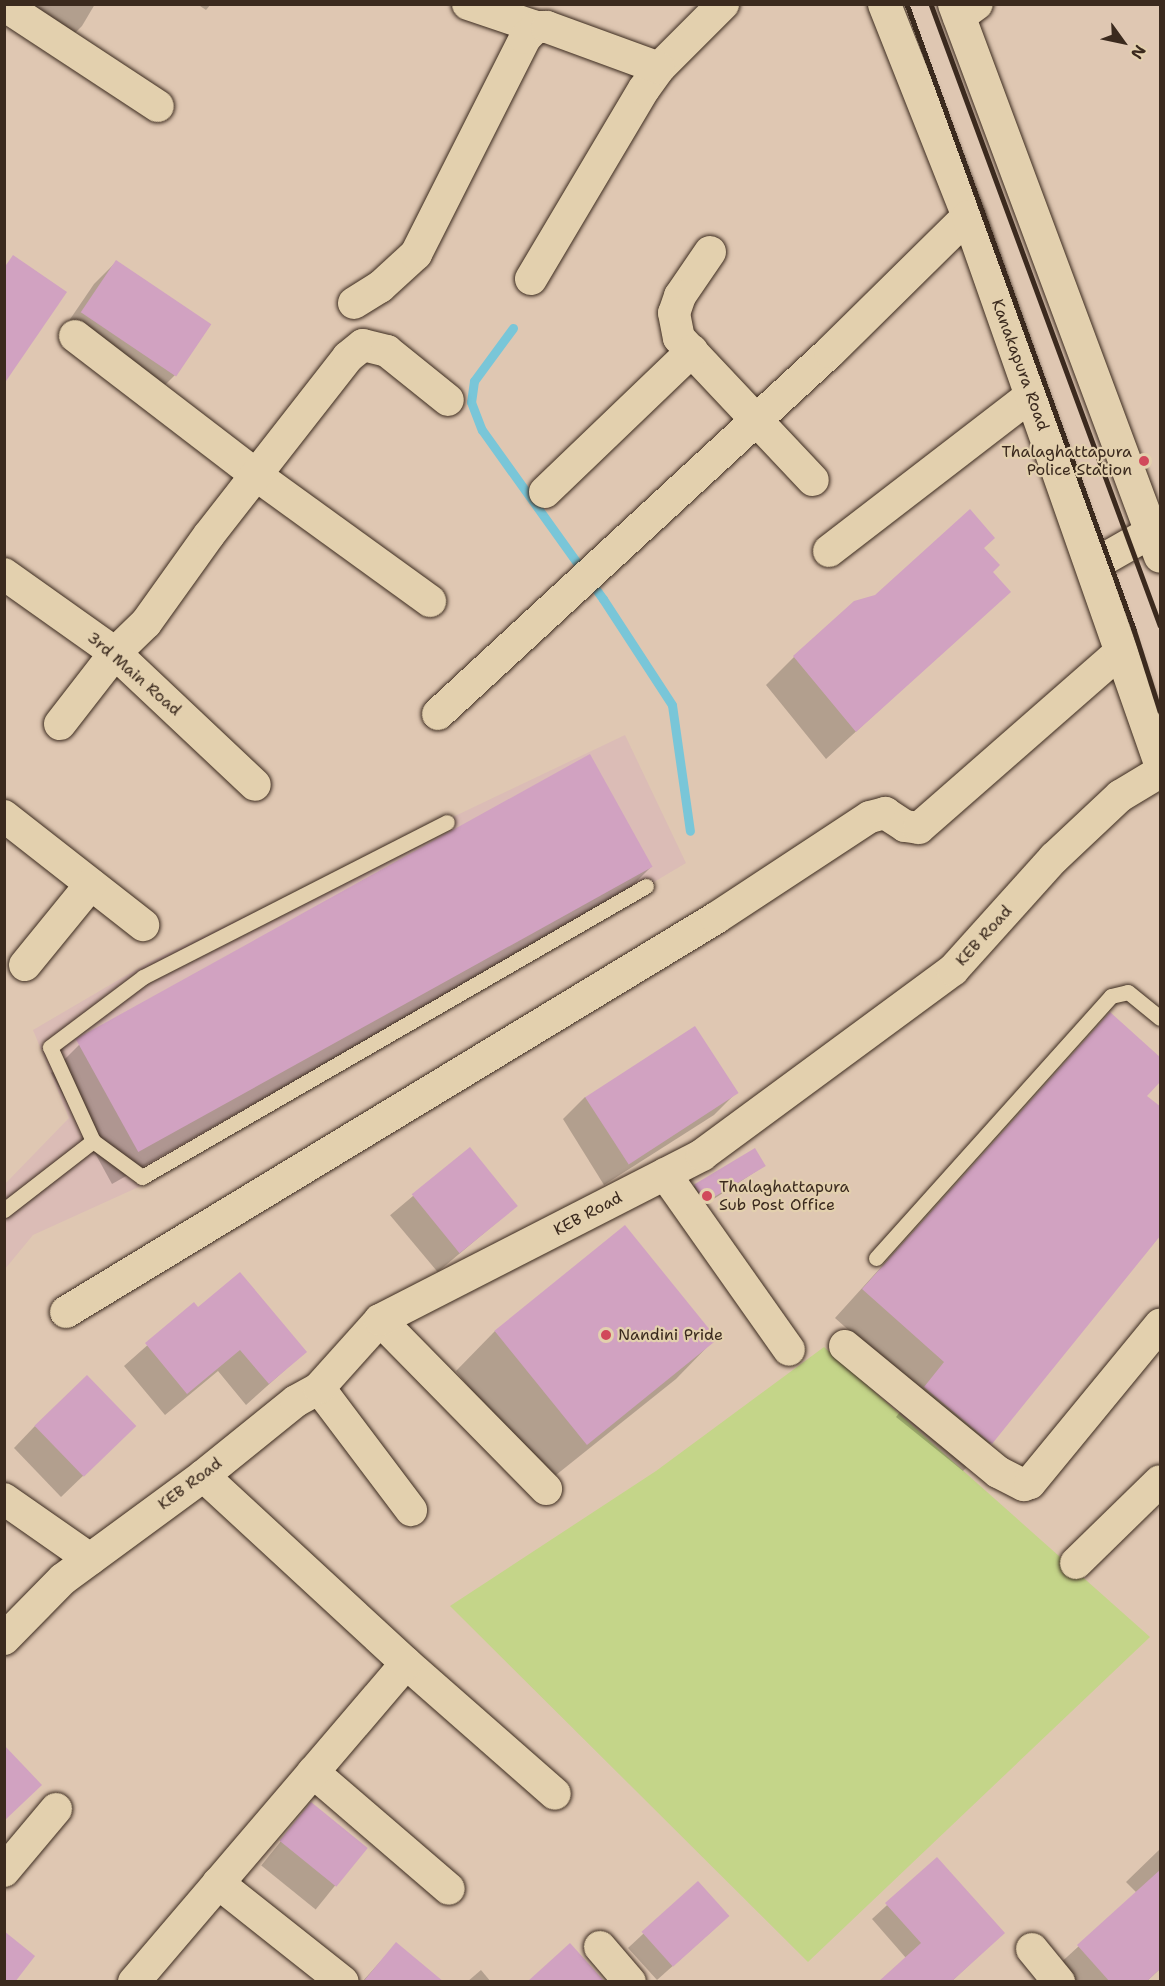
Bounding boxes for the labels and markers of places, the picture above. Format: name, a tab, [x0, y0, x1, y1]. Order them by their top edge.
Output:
place label: Thalaghattapura Police Station	[1001, 442, 1132, 480]
marker: Thalaghattapura Police Station	[1137, 454, 1151, 468]
place label: Thalaghattapura Sub Post Office	[719, 1177, 850, 1215]
marker: Thalaghattapura Sub Post Office	[700, 1189, 714, 1203]
place label: Nandini Pride	[618, 1325, 723, 1345]
marker: Nandini Pride	[599, 1328, 613, 1342]

